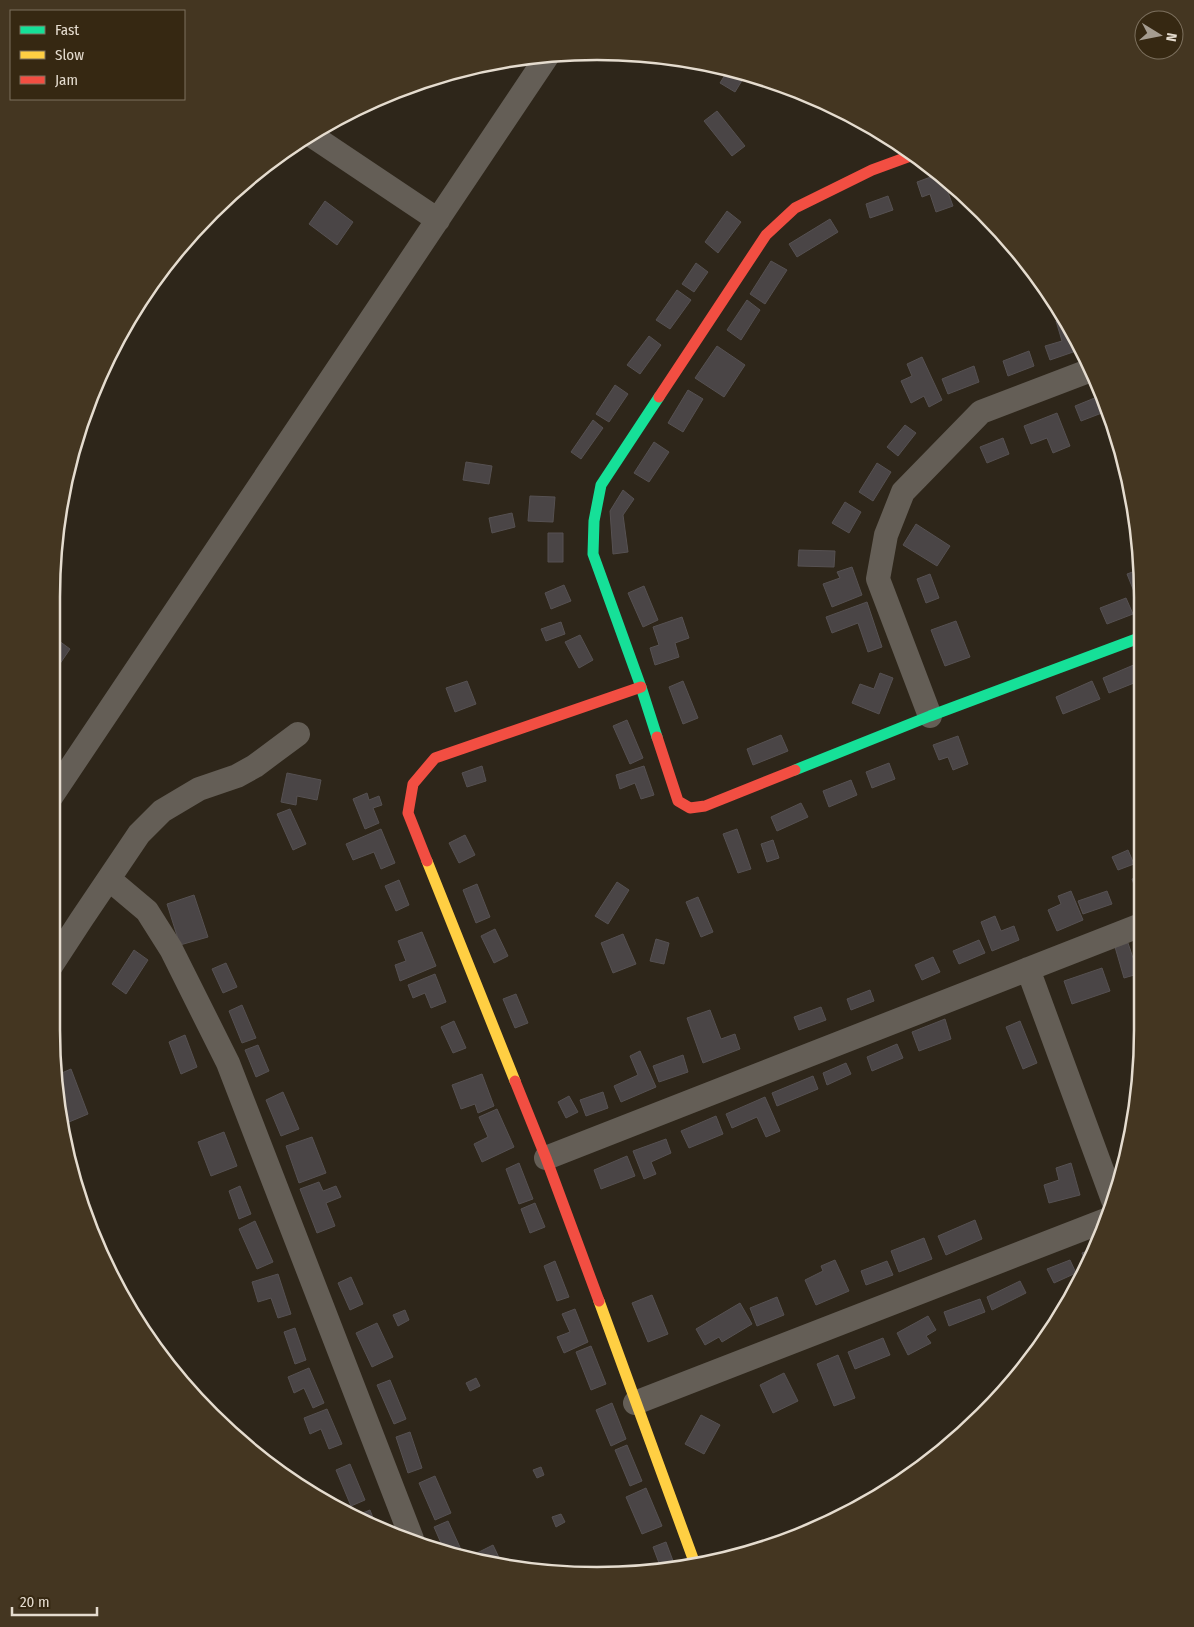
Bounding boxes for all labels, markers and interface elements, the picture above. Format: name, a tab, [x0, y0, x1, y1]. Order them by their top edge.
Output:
legend	[10, 10, 185, 100]
north arrow	[1134, 10, 1184, 60]
text: Fast	[55, 21, 79, 39]
text: N	[1162, 32, 1180, 43]
text: Slow	[55, 46, 84, 64]
text: Jam	[55, 71, 78, 89]
scale bar	[12, 1584, 98, 1616]
text: 20 m	[20, 1593, 50, 1611]

